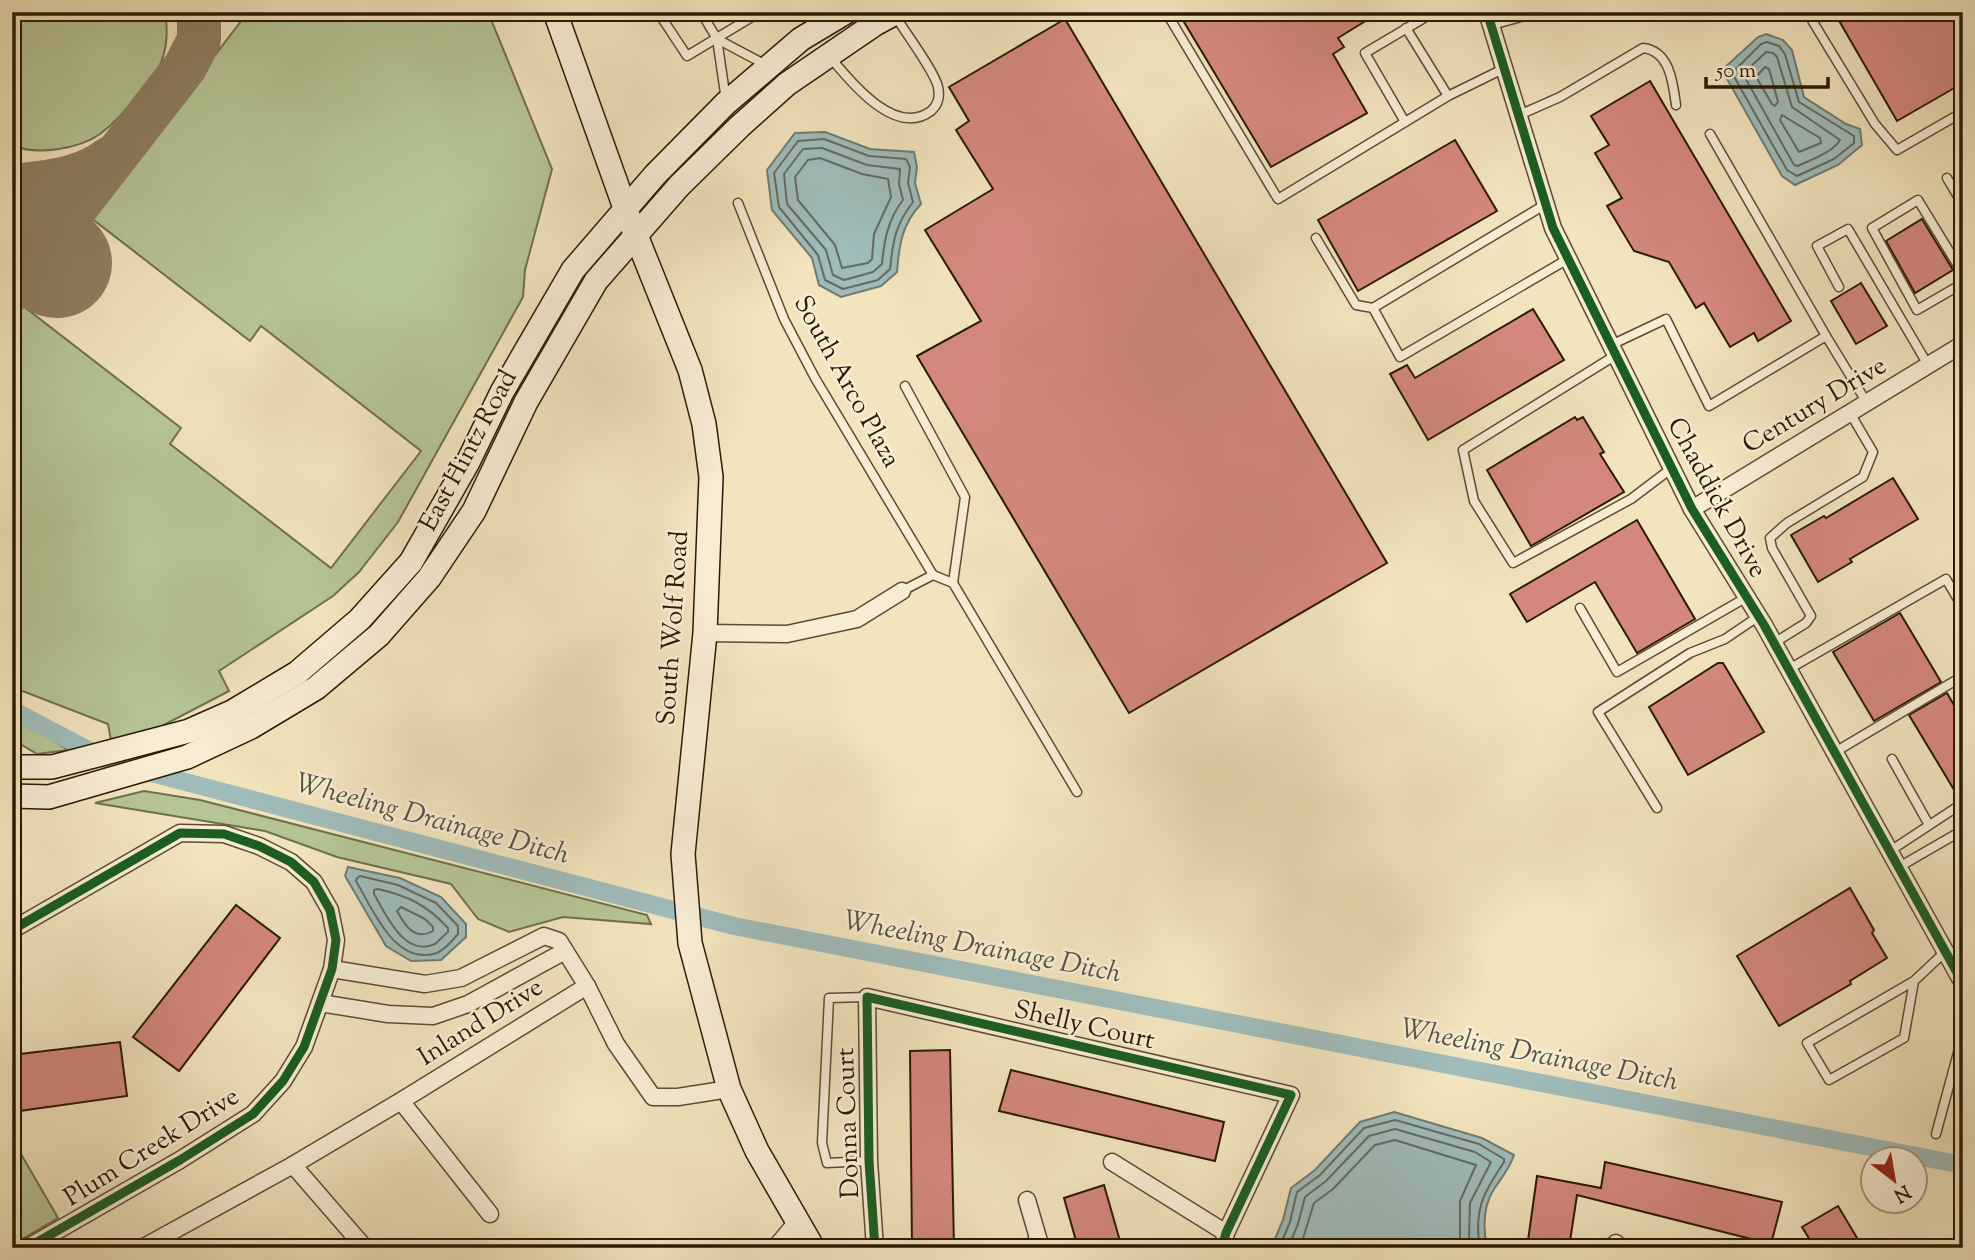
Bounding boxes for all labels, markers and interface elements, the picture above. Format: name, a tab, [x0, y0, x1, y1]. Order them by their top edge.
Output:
scale bar	[1706, 46, 1828, 90]
text: 50 m	[1715, 57, 1756, 87]
street label: South Arco Plaza	[783, 289, 909, 475]
street label: Century Drive	[1736, 348, 1894, 464]
street label: East Hintz Road	[411, 363, 527, 538]
street label: Chaddick Drive	[1657, 411, 1775, 585]
street label: South Wolf Road	[649, 529, 699, 727]
water label: Wheeling Drainage Ditch	[291, 764, 574, 876]
water label: Wheeling Drainage Ditch	[840, 901, 1125, 995]
street label: Inland Drive	[411, 970, 551, 1076]
street label: Shelly Court	[1010, 992, 1158, 1060]
water label: Wheeling Drainage Ditch	[1397, 1009, 1682, 1103]
street label: Donna Court	[828, 1047, 870, 1199]
street label: Plum Creek Drive	[57, 1079, 247, 1217]
north arrow	[1860, 1144, 1930, 1214]
text: N	[1888, 1177, 1915, 1208]

